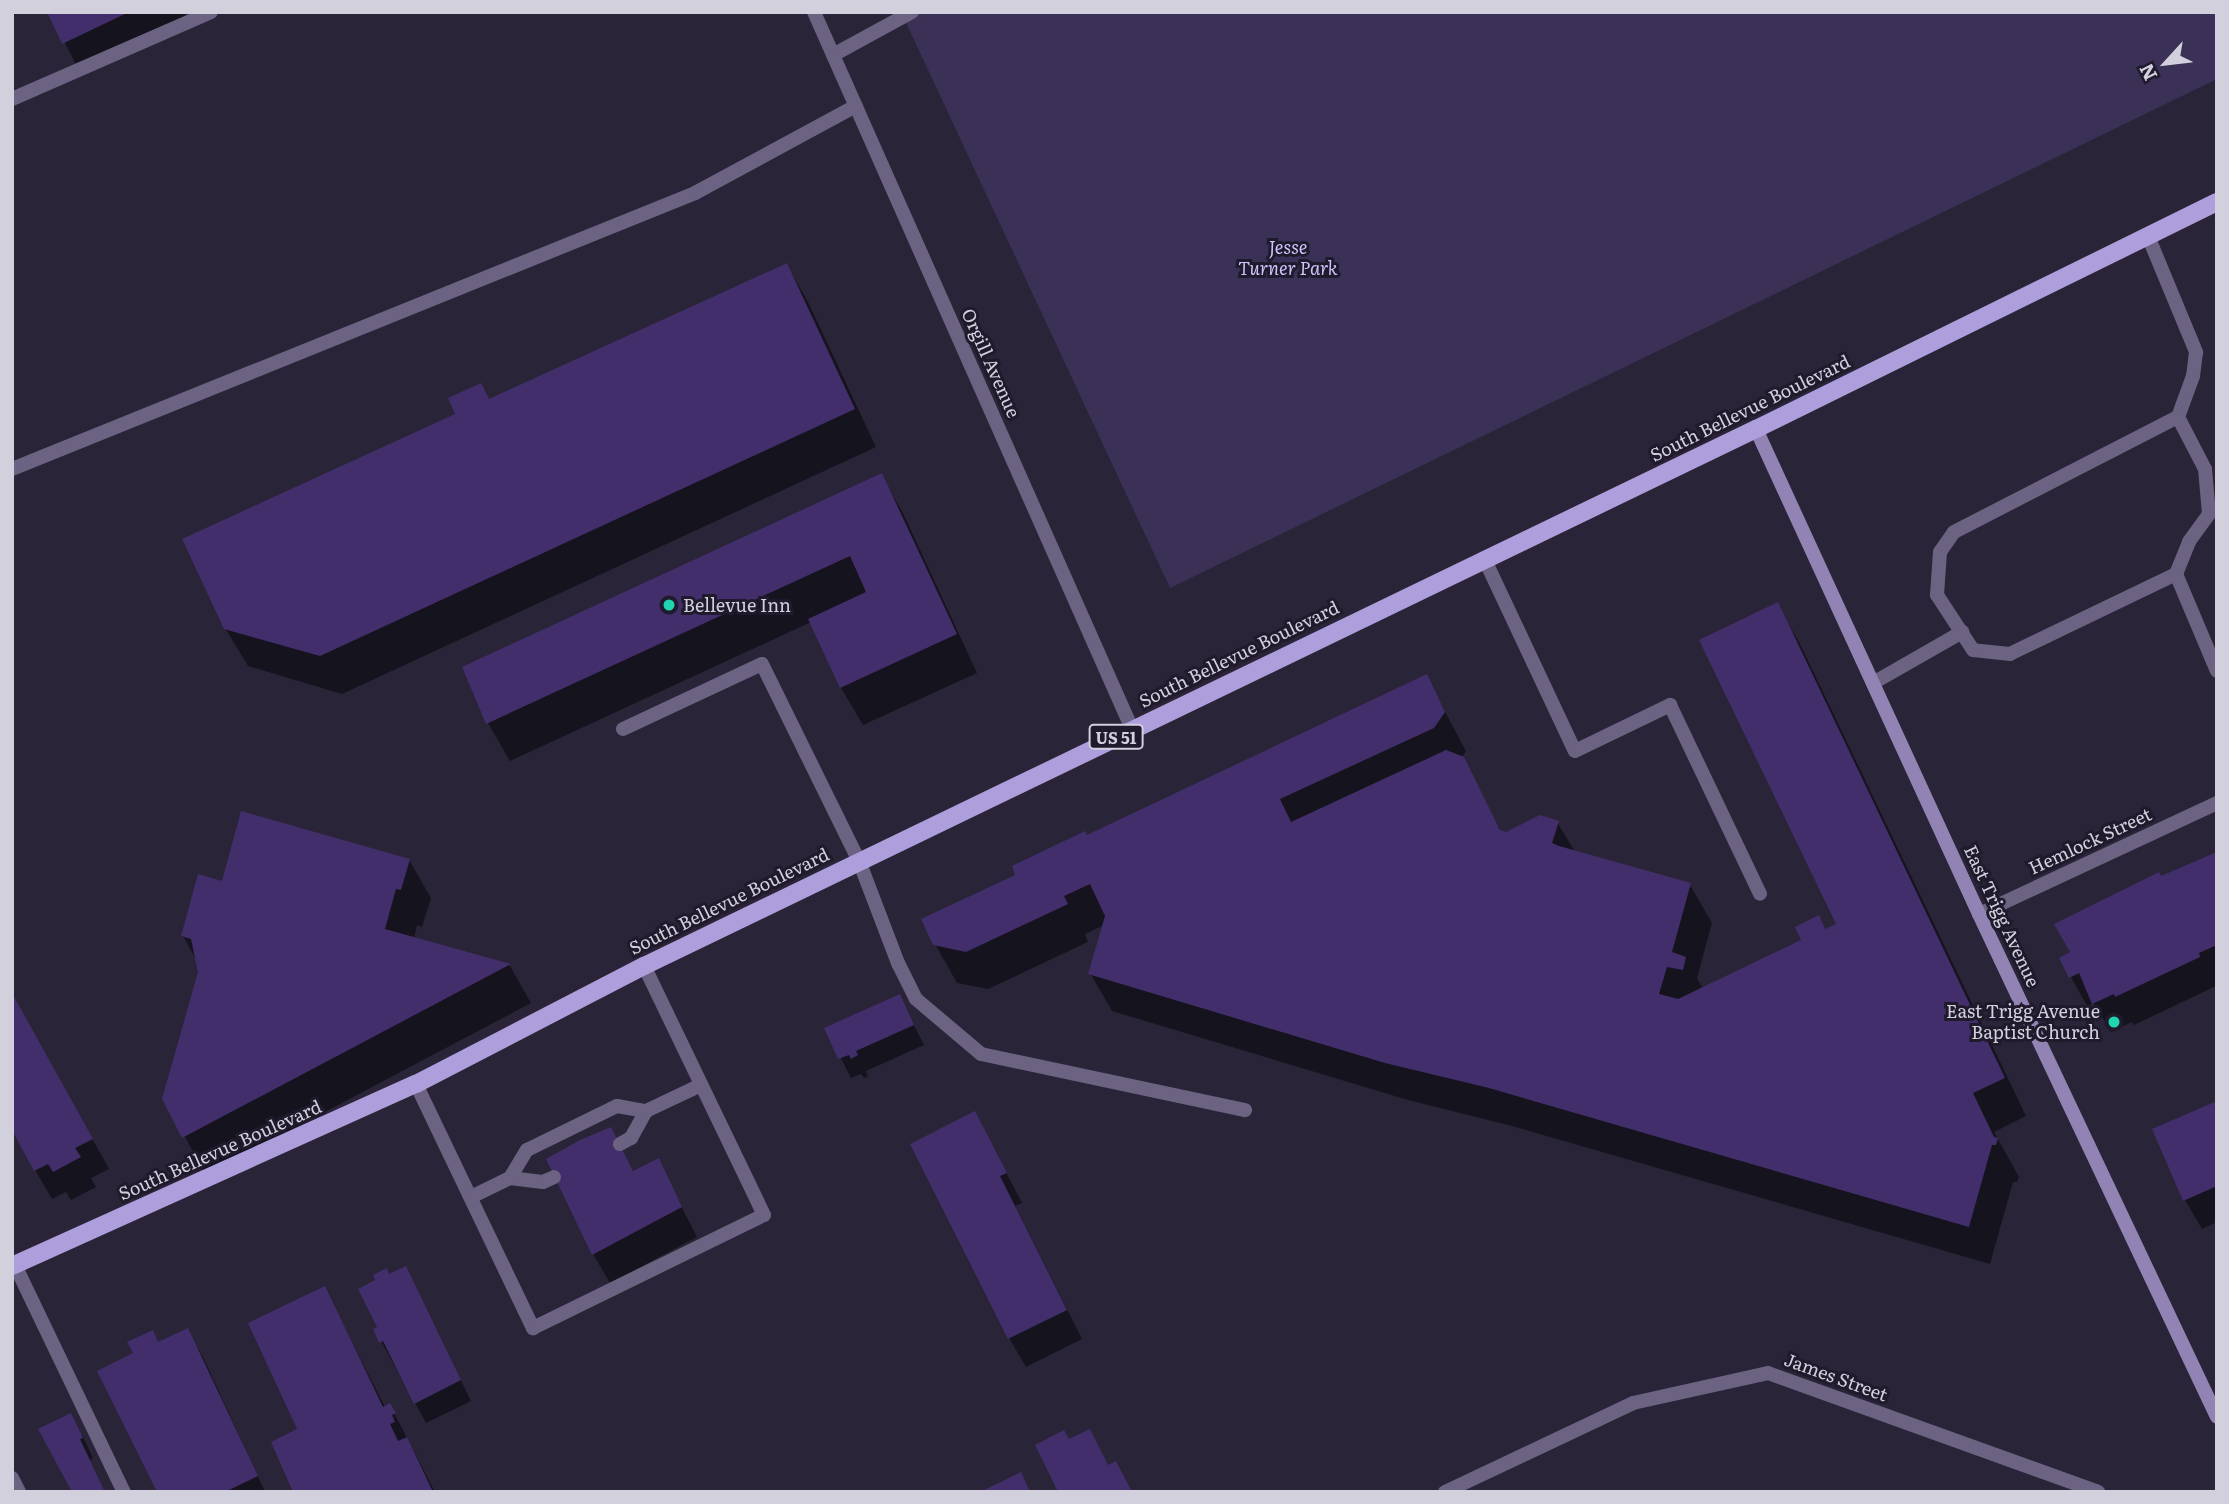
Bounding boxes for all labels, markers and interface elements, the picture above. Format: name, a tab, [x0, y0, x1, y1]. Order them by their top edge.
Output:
north arrow	[2131, 28, 2201, 98]
text: N	[2131, 59, 2163, 86]
park label: Jesse Turner Park	[1238, 237, 1338, 280]
street label: Orgill Avenue	[957, 305, 1025, 421]
street label: South Bellevue Boulevard	[1647, 350, 1853, 466]
place label: Bellevue Inn	[683, 594, 791, 616]
street label: South Bellevue Boulevard	[1136, 596, 1342, 712]
marker: Bellevue Inn	[661, 597, 677, 613]
road number: US 51	[1088, 724, 1144, 750]
street label: Hemlock Street	[2025, 803, 2155, 879]
street label: East Trigg Avenue	[1960, 842, 2044, 990]
street label: South Bellevue Boulevard	[626, 843, 832, 959]
place label: East Trigg Avenue Baptist Church	[1946, 1001, 2100, 1044]
marker: East Trigg Avenue Baptist Church	[2106, 1014, 2122, 1030]
street label: South Bellevue Boulevard	[115, 1095, 325, 1205]
street label: James Street	[1781, 1348, 1891, 1406]

